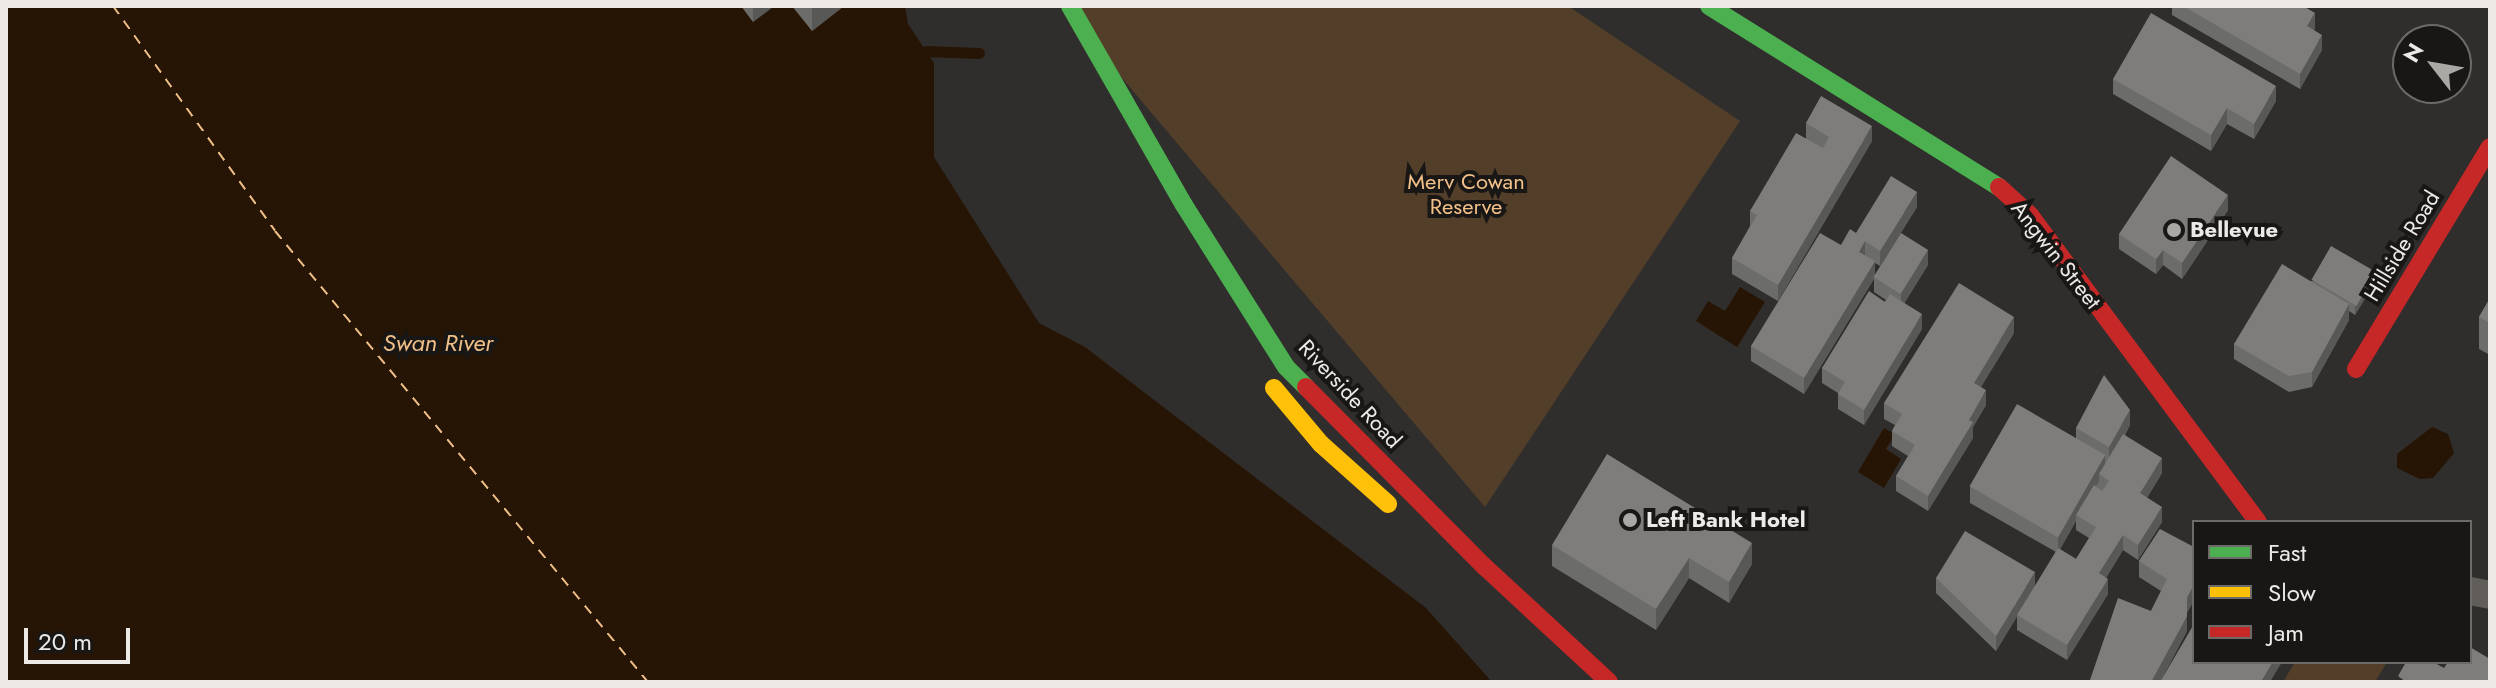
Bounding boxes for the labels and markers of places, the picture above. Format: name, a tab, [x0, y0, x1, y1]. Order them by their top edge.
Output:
place label: Bellevue	[2190, 217, 2278, 243]
marker: Bellevue	[2165, 221, 2183, 239]
place label: Left Bank Hotel	[1646, 507, 1806, 533]
marker: Left Bank Hotel	[1621, 511, 1639, 529]

